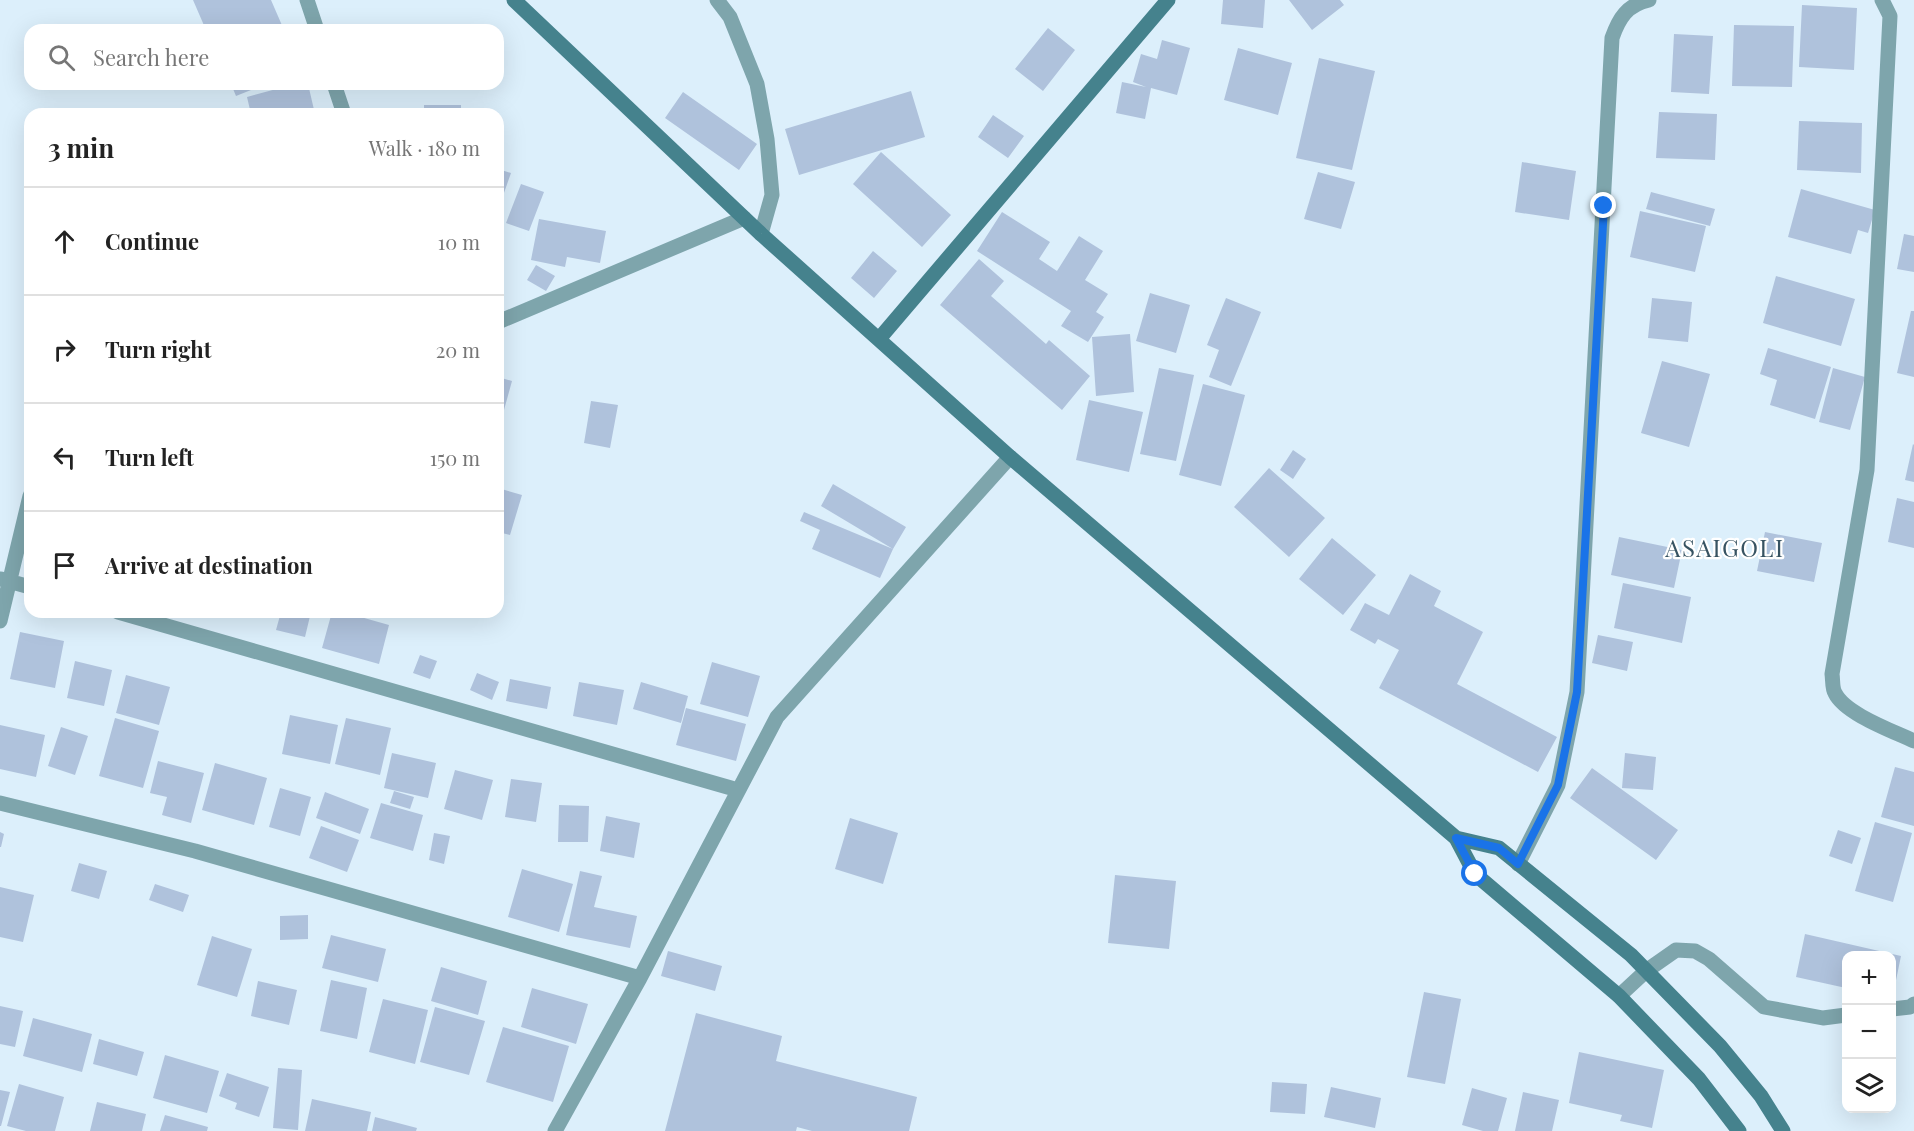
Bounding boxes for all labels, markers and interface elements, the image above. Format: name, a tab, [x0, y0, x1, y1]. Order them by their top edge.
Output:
search box	[24, 24, 504, 90]
icon: search	[45, 41, 78, 74]
text: Search here	[93, 42, 209, 72]
text: 3 min	[48, 130, 114, 165]
text: Walk · 180 m	[369, 134, 480, 161]
route end	[1590, 192, 1616, 218]
icon: ahead	[48, 225, 81, 258]
text: Continue	[105, 226, 199, 256]
text: 10 m	[438, 228, 480, 255]
icon: right	[48, 333, 81, 366]
text: Turn right	[105, 334, 211, 364]
text: 20 m	[436, 336, 480, 363]
icon: left	[48, 441, 81, 474]
text: Turn left	[105, 442, 194, 472]
text: 150 m	[430, 444, 480, 471]
district label: ASAIGOLI	[1664, 531, 1785, 563]
icon: arrive	[48, 549, 81, 582]
text: Arrive at destination	[105, 550, 313, 580]
route start	[1461, 860, 1487, 886]
map controls	[1842, 951, 1896, 1113]
button: +	[1842, 951, 1896, 1005]
button: −	[1842, 1005, 1896, 1059]
button: layers	[1842, 1059, 1896, 1113]

